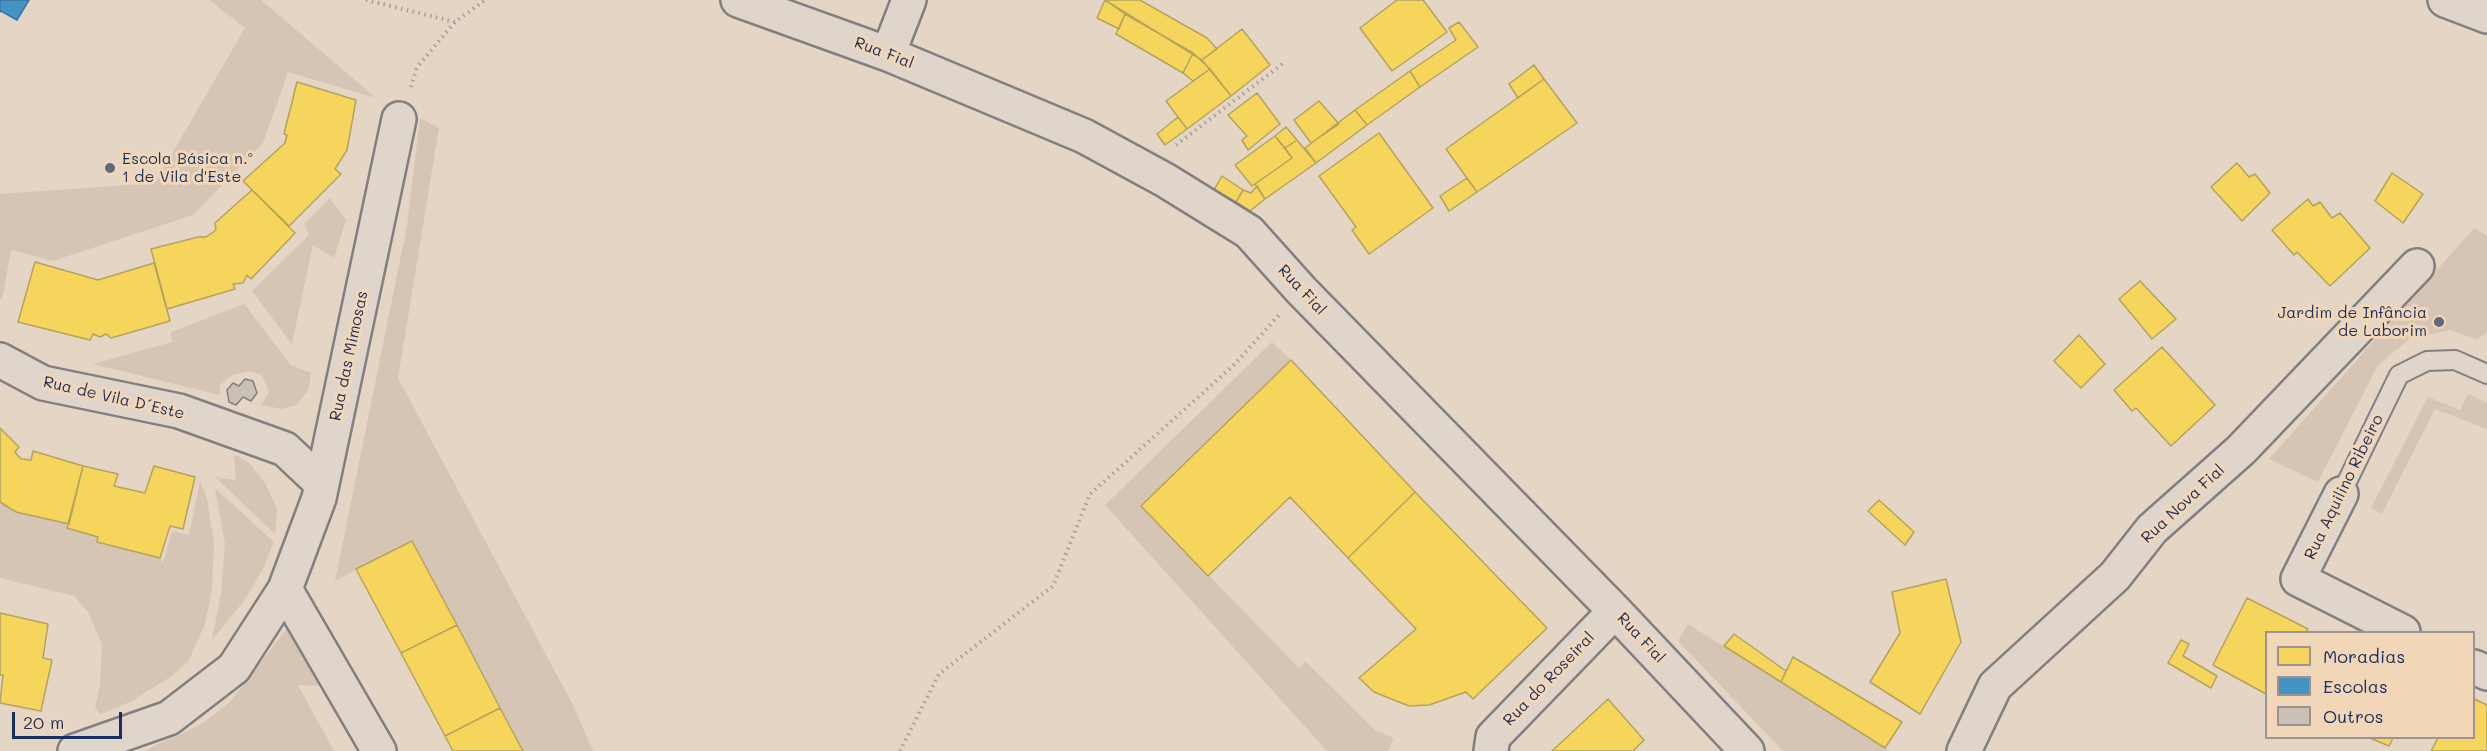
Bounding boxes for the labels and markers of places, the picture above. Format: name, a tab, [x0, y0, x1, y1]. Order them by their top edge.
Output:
place label: Escola Básica n.º 1 de Vila d'Este	[122, 149, 253, 187]
marker: Escola Básica n.º 1 de Vila d'Este	[103, 161, 117, 175]
place label: Jardim de Infância de Laborim	[2278, 303, 2427, 341]
marker: Jardim de Infância de Laborim	[2432, 315, 2446, 329]

